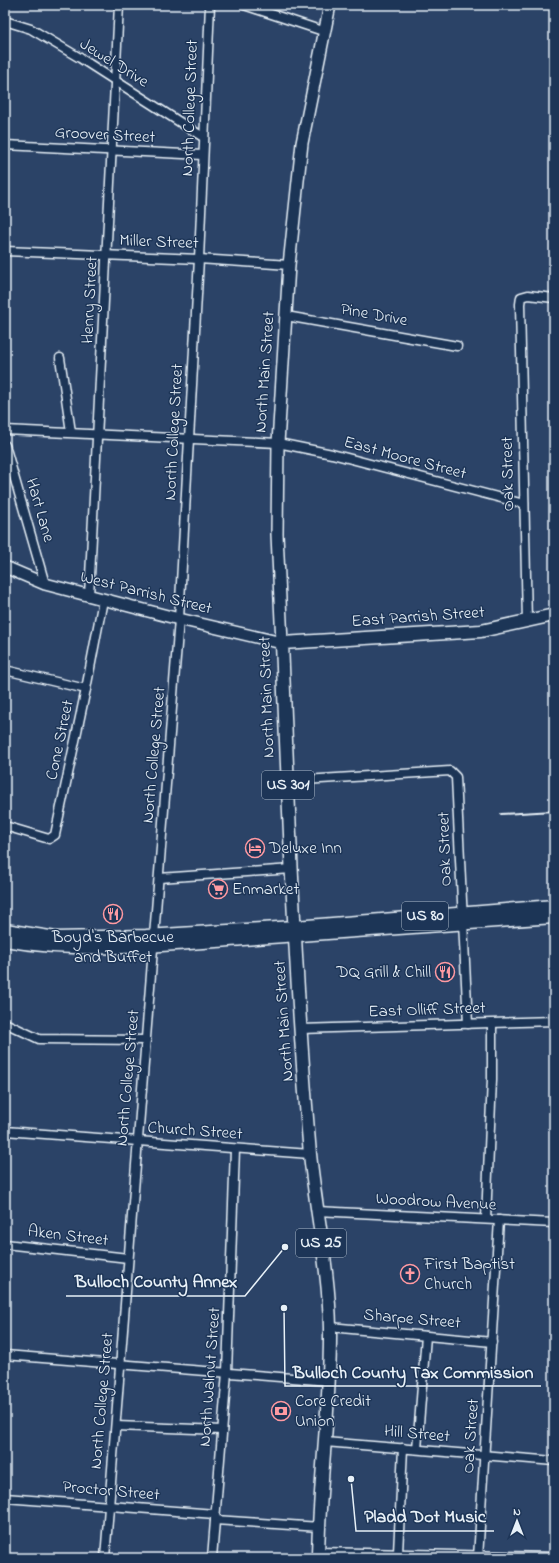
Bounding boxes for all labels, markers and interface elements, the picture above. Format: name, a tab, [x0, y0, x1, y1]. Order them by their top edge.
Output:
street label: Jewel Drive	[75, 32, 154, 94]
street label: North College Street	[175, 39, 207, 177]
street label: Groover Street	[54, 120, 156, 150]
street label: Miller Street	[119, 228, 199, 256]
street label: Henry Street	[75, 255, 106, 344]
street label: Pine Drive	[339, 297, 410, 333]
street label: North Main Street	[248, 310, 282, 434]
street label: North College Street	[158, 363, 192, 501]
street label: East Moore Street	[341, 430, 469, 486]
street label: Oak Street	[495, 436, 521, 512]
street label: Hart Lane	[19, 475, 61, 545]
street label: West Parrish Street	[78, 565, 215, 622]
street label: East Parrish Street	[351, 600, 486, 634]
street label: North Main Street	[252, 635, 282, 758]
street label: North College Street	[136, 685, 174, 824]
street label: Cone Street	[39, 697, 81, 782]
road number: US 301	[262, 771, 314, 799]
street label: Oak Street	[431, 811, 459, 887]
place label: Deluxe Inn	[268, 836, 342, 861]
hotel icon: Deluxe Inn	[244, 837, 266, 859]
place label: Enmarket	[232, 877, 299, 902]
supermarket icon: Enmarket	[207, 878, 229, 900]
road number: US 80	[402, 902, 448, 930]
restaurant icon: Boyd's Barbecue and Buffet	[102, 903, 124, 925]
place label: Boyd's Barbecue and Buffet	[51, 925, 174, 970]
street label: North Main Street	[267, 959, 301, 1083]
place label: DQ Grill & Chill	[335, 960, 431, 985]
restaurant icon: DQ Grill & Chill	[434, 961, 456, 983]
street label: East Olliff Street	[368, 995, 486, 1025]
street label: North College Street	[110, 1008, 148, 1147]
street label: Church Street	[147, 1115, 244, 1147]
street label: Woodrow Avenue	[375, 1186, 497, 1218]
street label: Aken Street	[26, 1219, 110, 1253]
road number: US 25	[296, 1229, 346, 1257]
place label: First Baptist Church	[423, 1252, 515, 1297]
church icon: First Baptist Church	[399, 1263, 421, 1285]
callout: Bulloch County Annex	[66, 1266, 245, 1296]
text: Bulloch County Annex	[74, 1270, 237, 1297]
street label: Sharpe Street	[362, 1302, 462, 1336]
street label: North Walnut Street	[193, 1306, 227, 1448]
street label: North College Street	[84, 1331, 122, 1470]
callout: Bulloch County Tax Commission	[285, 1356, 541, 1386]
text: Bulloch County Tax Commission	[292, 1361, 533, 1388]
place label: Core Credit Union	[295, 1389, 371, 1434]
street label: Oak Street	[456, 1397, 486, 1474]
bank icon: Core Credit Union	[270, 1400, 292, 1422]
street label: Hill Street	[383, 1419, 451, 1449]
street label: Proctor Street	[61, 1474, 161, 1508]
callout: Pladd Dot Music	[356, 1501, 494, 1531]
north arrow	[497, 1501, 537, 1541]
text: N	[513, 1504, 521, 1520]
text: Pladd Dot Music	[364, 1505, 487, 1531]

